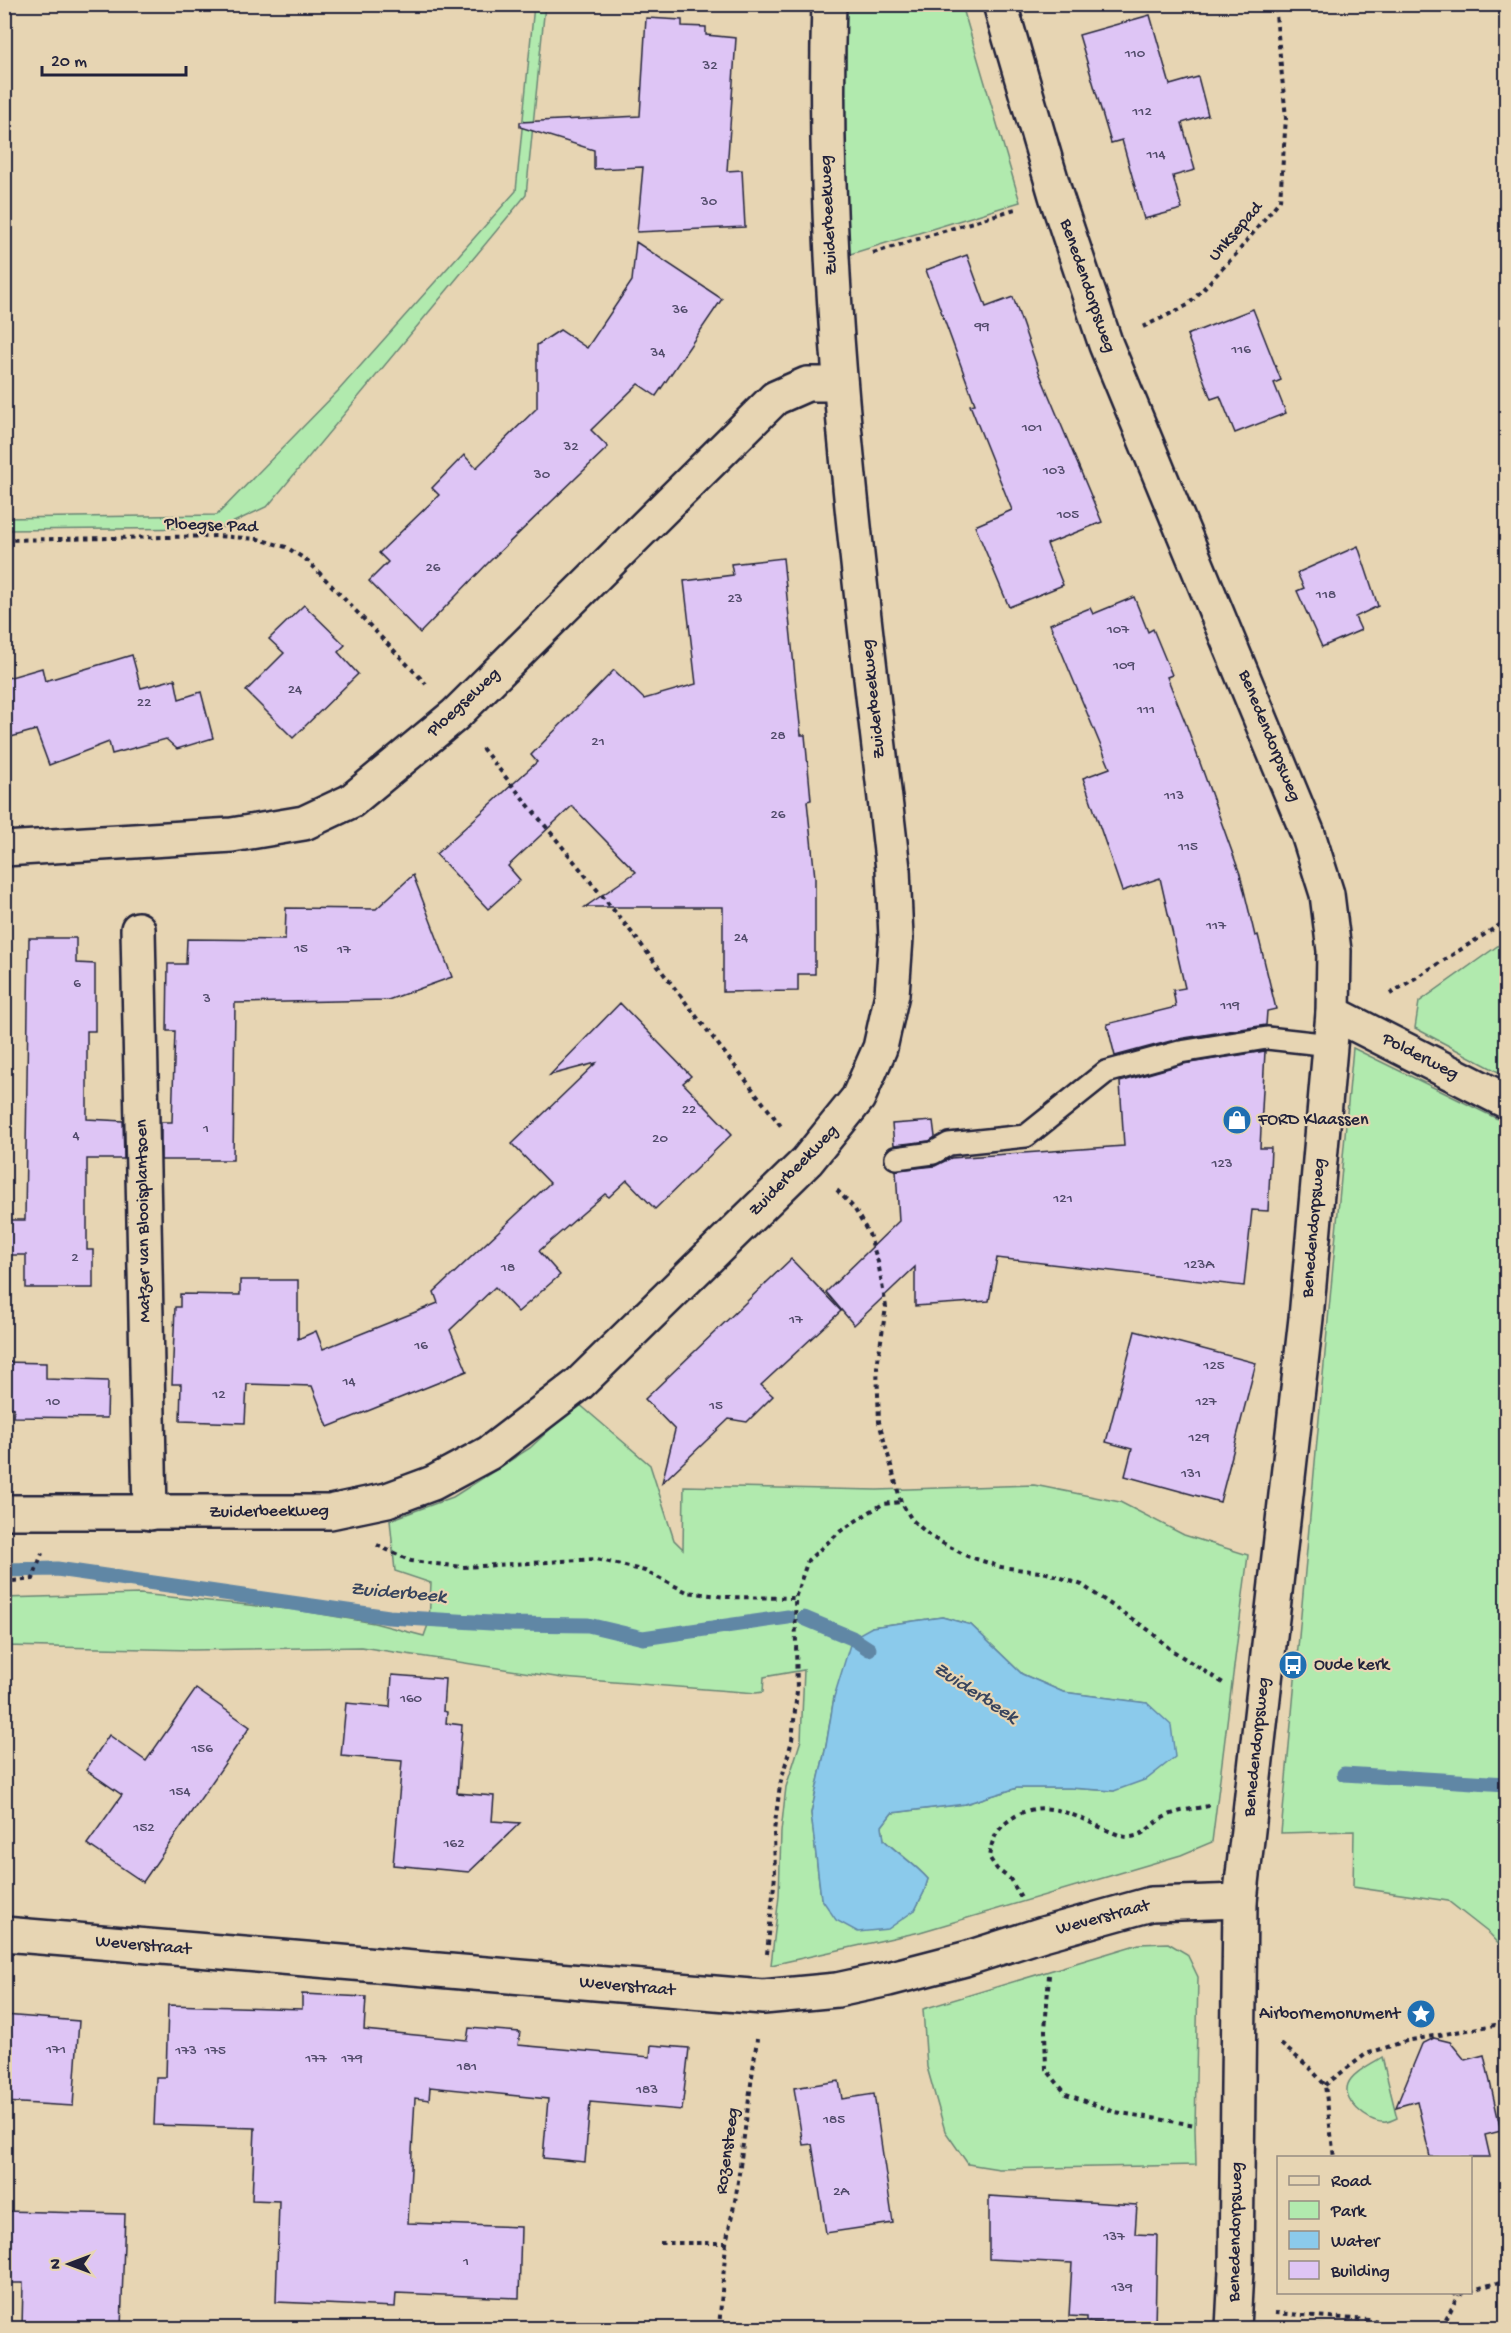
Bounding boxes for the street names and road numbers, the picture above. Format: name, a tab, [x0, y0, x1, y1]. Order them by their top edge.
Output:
street label: Zuiderbeekweg	[815, 155, 843, 275]
street label: Unksepad	[1204, 197, 1269, 266]
street label: Benedendorpsweg	[1054, 215, 1120, 356]
street label: Ploegse Pad	[163, 514, 259, 538]
street label: Zuiderbeekweg	[857, 638, 891, 760]
street label: Ploegseweg	[422, 664, 505, 743]
street label: Benedendorpsweg	[1233, 666, 1305, 805]
street label: Polderweg	[1377, 1028, 1462, 1085]
street label: Matzer van Blooisplantsoen	[132, 1119, 156, 1323]
street label: Zuiderbeekweg	[745, 1121, 843, 1221]
street label: Benedendorpsweg	[1297, 1157, 1331, 1300]
street label: Zuiderbeekweg	[209, 1500, 329, 1524]
street label: Benedendorpsweg	[1239, 1676, 1275, 1819]
street label: Weverstraat	[1054, 1895, 1154, 1941]
street label: Weverstraat	[94, 1931, 193, 1961]
street label: Weverstraat	[578, 1972, 677, 2002]
street label: Rozensteeg	[712, 2106, 744, 2196]
street label: Benedendorpsweg	[1224, 2162, 1248, 2303]

